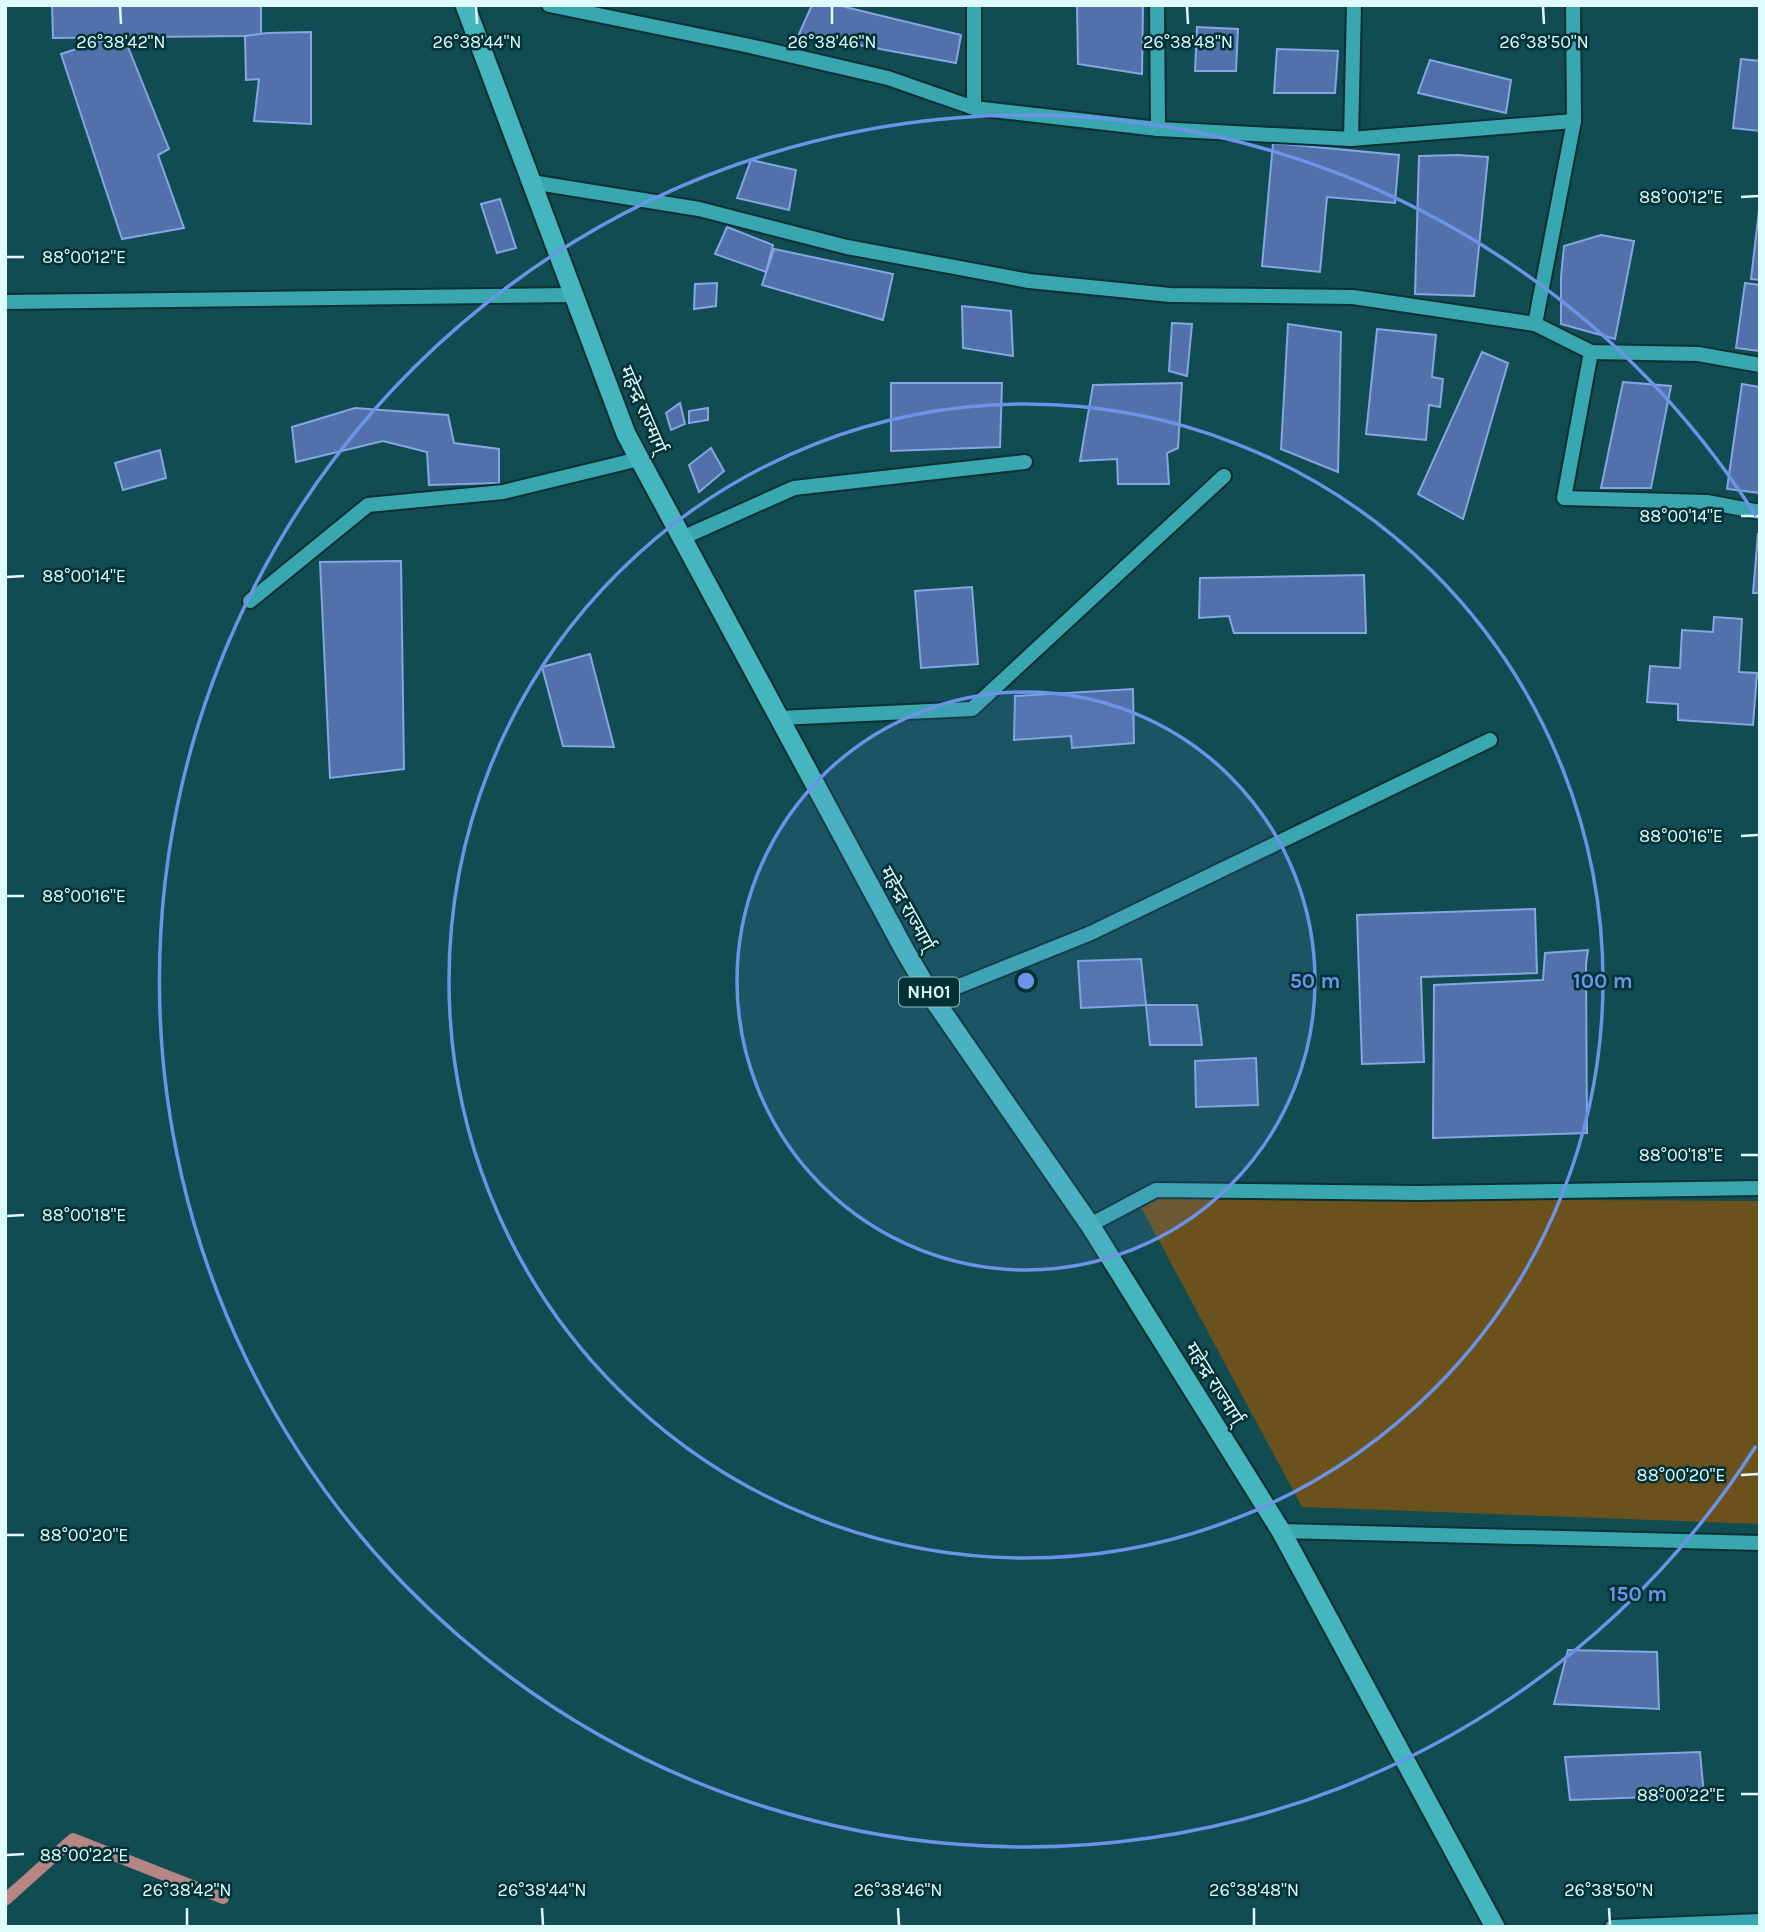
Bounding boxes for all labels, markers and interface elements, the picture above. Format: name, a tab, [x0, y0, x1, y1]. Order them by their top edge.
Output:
text: 26°38'42"N	[76, 31, 166, 53]
text: 26°38'44"N	[433, 31, 521, 53]
text: 26°38'46"N	[787, 31, 877, 53]
text: 26°38'48"N	[1143, 31, 1233, 53]
text: 26°38'50"N	[1499, 31, 1589, 53]
text: 88°00'12"E	[1639, 186, 1723, 208]
text: 88°00'12"E	[42, 246, 126, 268]
street label: महेन्द्र राज्मार्ग्	[615, 362, 673, 459]
text: 88°00'14"E	[1639, 505, 1723, 527]
text: 88°00'14"E	[42, 565, 126, 587]
text: 88°00'16"E	[1639, 825, 1723, 847]
street label: महेन्द्र राज्मार्ग्	[875, 862, 941, 957]
text: 88°00'16"E	[42, 885, 126, 907]
centre of rings	[1014, 969, 1038, 993]
text: 50 m	[1290, 969, 1340, 993]
text: 100 m	[1573, 969, 1633, 993]
road number: NH01	[899, 978, 959, 1007]
text: 88°00'18"E	[1639, 1144, 1723, 1166]
text: 88°00'18"E	[42, 1204, 126, 1226]
street label: महेन्द्र राज्मार्ग्	[1180, 1338, 1250, 1431]
text: 88°00'20"E	[1637, 1464, 1725, 1486]
text: 88°00'20"E	[40, 1524, 128, 1546]
text: 150 m	[1609, 1582, 1667, 1606]
text: 88°00'22"E	[1637, 1784, 1725, 1806]
text: 88°00'22"E	[40, 1844, 128, 1866]
text: 26°38'42"N	[142, 1879, 232, 1901]
text: 26°38'44"N	[498, 1879, 586, 1901]
text: 26°38'46"N	[853, 1879, 943, 1901]
text: 26°38'48"N	[1209, 1879, 1299, 1901]
text: 26°38'50"N	[1564, 1879, 1654, 1901]

